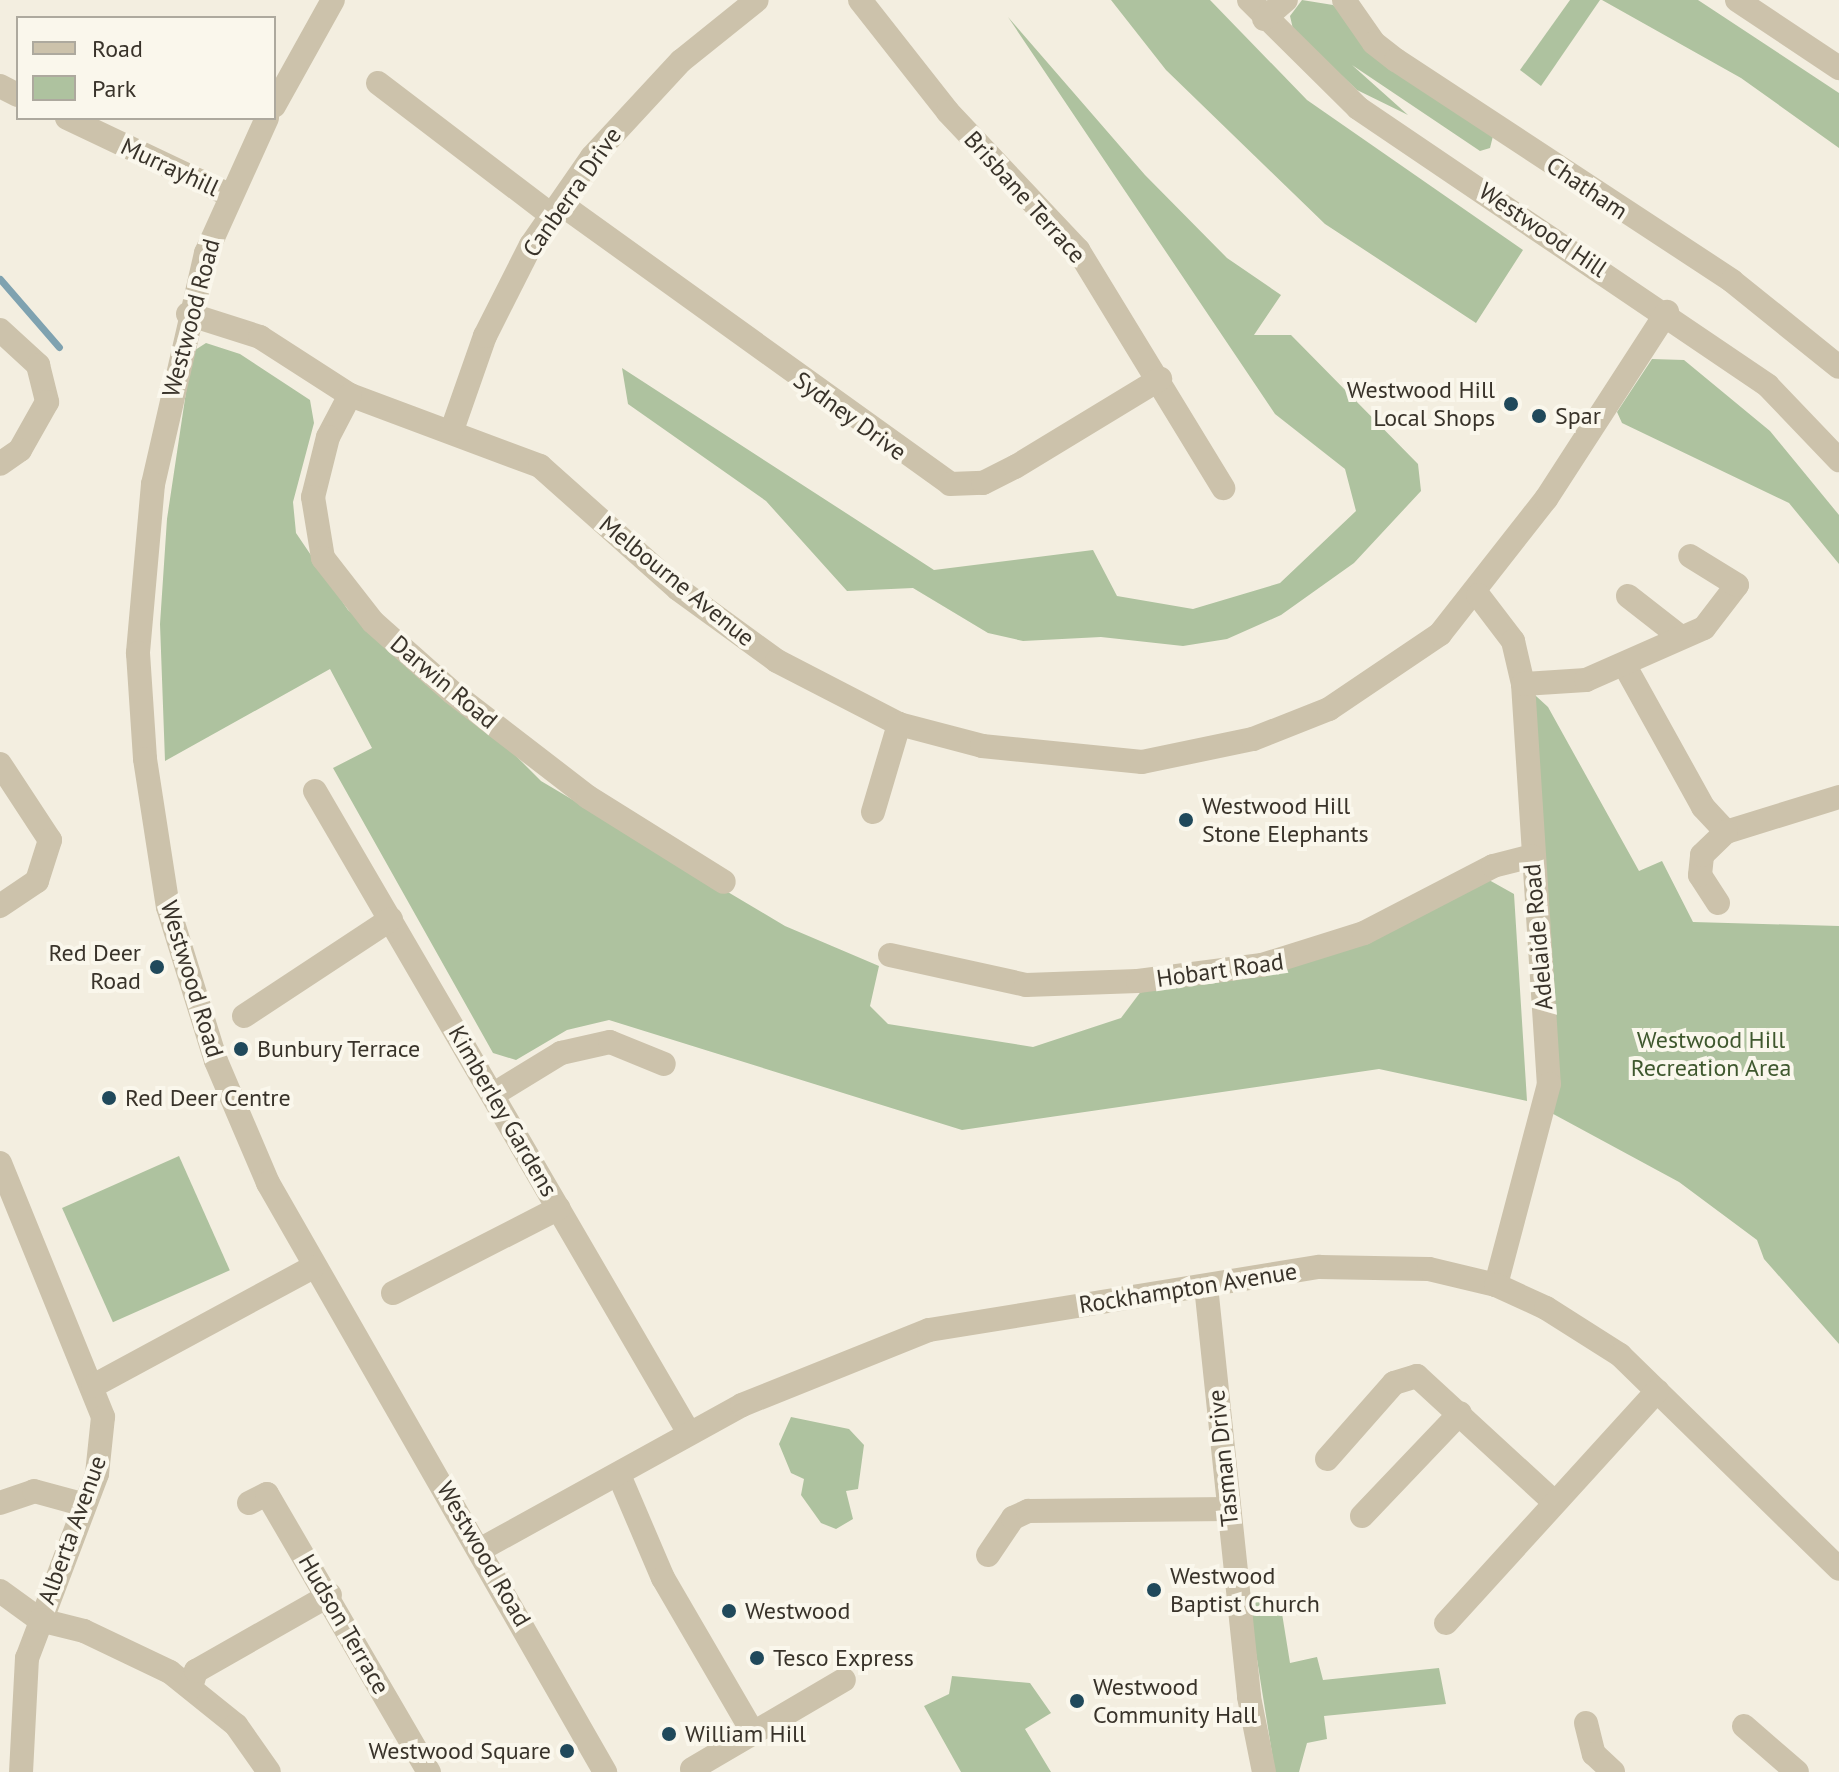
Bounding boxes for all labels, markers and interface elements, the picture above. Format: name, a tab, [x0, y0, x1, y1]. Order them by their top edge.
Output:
legend	[16, 16, 276, 120]
text: Road	[92, 33, 143, 64]
text: Park	[92, 73, 136, 104]
street label: Canberra Drive	[517, 122, 627, 262]
street label: Brisbane Terrace	[958, 125, 1092, 269]
street label: Murrayhill	[116, 132, 224, 202]
street label: Chatham	[1541, 151, 1633, 225]
street label: Westwood Hill	[1473, 177, 1613, 283]
street label: Westwood Road	[156, 236, 226, 400]
street label: Sydney Drive	[788, 365, 912, 467]
place label: Westwood Hill Local Shops	[1347, 376, 1495, 432]
marker: Westwood Hill Local Shops	[1502, 395, 1520, 413]
place label: Spar	[1555, 402, 1601, 430]
marker: Spar	[1530, 407, 1548, 425]
street label: Melbourne Avenue	[593, 509, 761, 653]
street label: Darwin Road	[385, 629, 503, 735]
place label: Westwood Hill Stone Elephants	[1202, 792, 1369, 848]
marker: Westwood Hill Stone Elephants	[1177, 811, 1195, 829]
street label: Adelaide Road	[1517, 863, 1559, 1011]
street label: Westwood Road	[154, 897, 230, 1061]
place label: Red Deer Road	[48, 939, 141, 995]
street label: Hobart Road	[1155, 947, 1285, 993]
marker: Red Deer Road	[148, 958, 166, 976]
street label: Kimberley Gardens	[442, 1020, 564, 1202]
park label: Westwood Hill Recreation Area	[1630, 1026, 1792, 1082]
place label: Bunbury Terrace	[257, 1035, 422, 1063]
marker: Bunbury Terrace	[232, 1040, 250, 1058]
place label: Red Deer Centre	[125, 1084, 291, 1112]
marker: Red Deer Centre	[100, 1089, 118, 1107]
street label: Rockhampton Avenue	[1077, 1256, 1299, 1320]
street label: Tasman Drive	[1201, 1388, 1245, 1528]
street label: Alberta Avenue	[32, 1452, 112, 1608]
street label: Westwood Road	[431, 1476, 537, 1632]
street label: Hudson Terrace	[292, 1549, 396, 1699]
place label: Westwood Baptist Church	[1170, 1562, 1320, 1618]
marker: Westwood Baptist Church	[1145, 1581, 1163, 1599]
place label: Westwood	[745, 1597, 850, 1625]
marker: Westwood	[720, 1602, 738, 1620]
place label: Tesco Express	[773, 1644, 914, 1672]
marker: Tesco Express	[748, 1649, 766, 1667]
place label: Westwood Community Hall	[1093, 1673, 1258, 1729]
marker: Westwood Community Hall	[1068, 1692, 1086, 1710]
place label: William Hill	[685, 1720, 806, 1748]
marker: William Hill	[660, 1725, 678, 1743]
place label: Westwood Square	[368, 1737, 551, 1765]
marker: Westwood Square	[558, 1742, 576, 1760]

